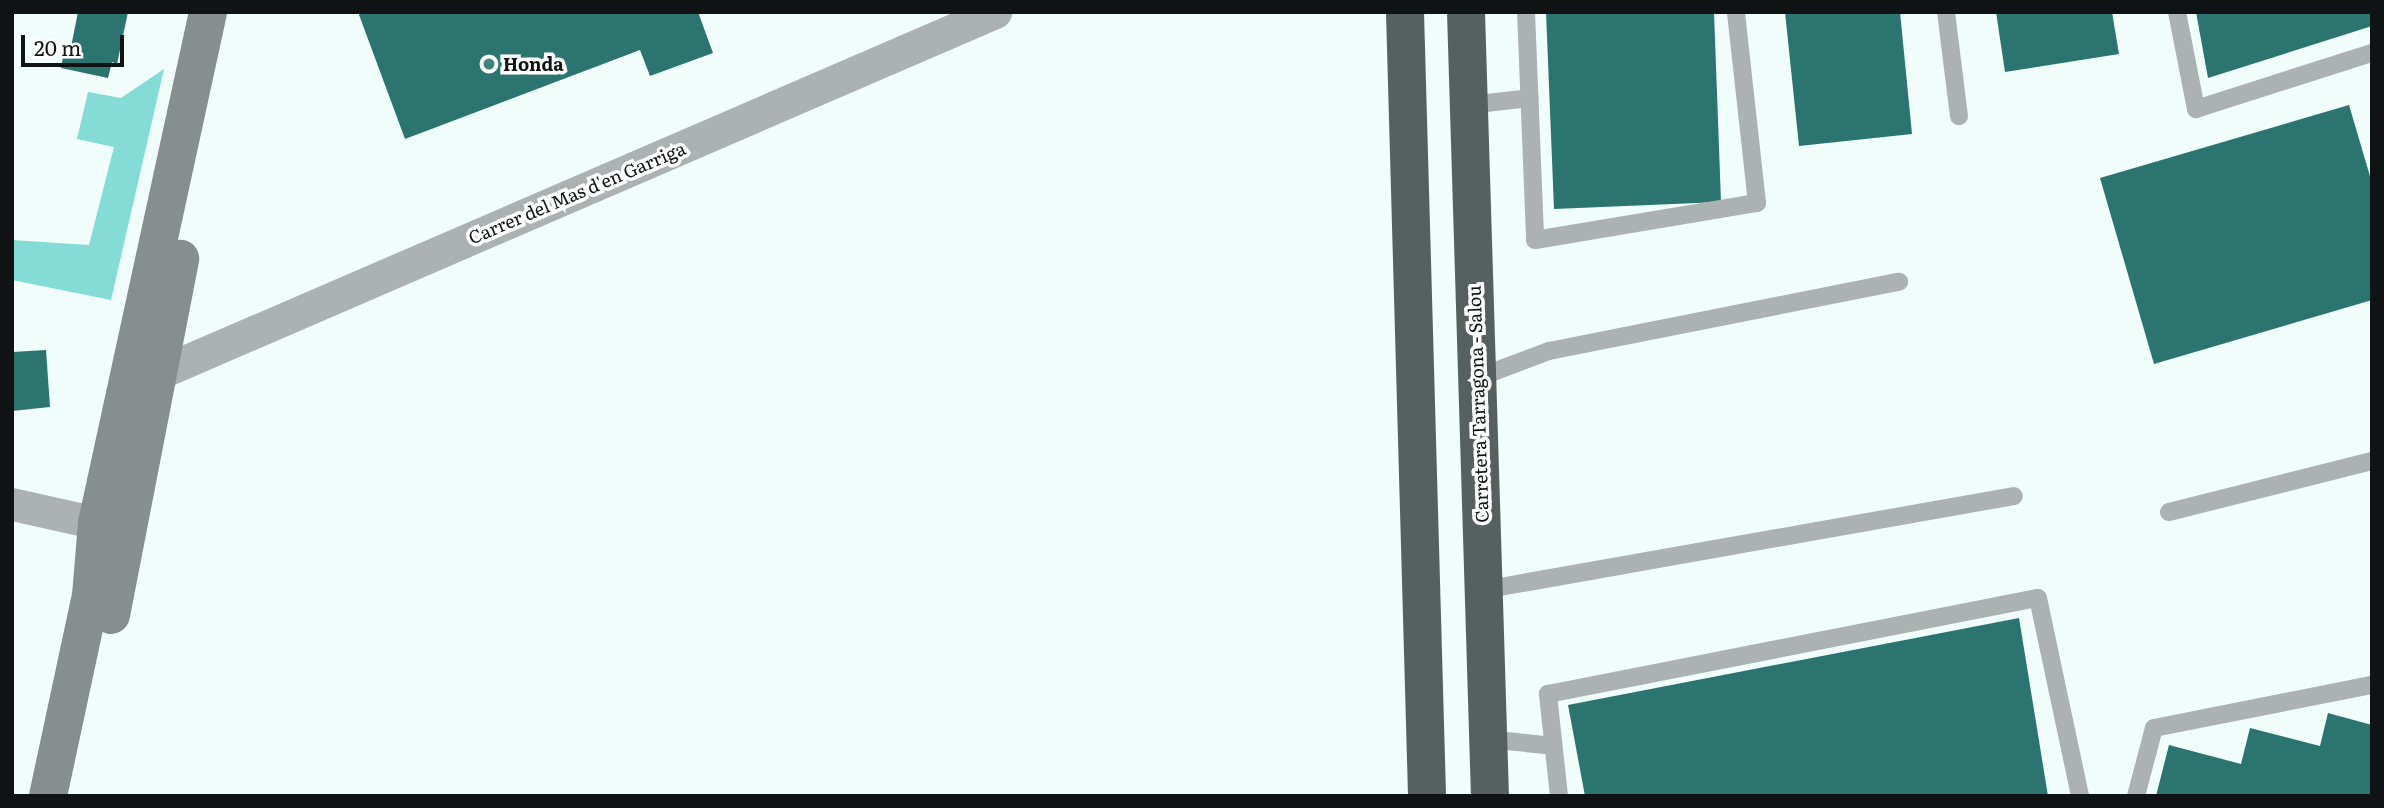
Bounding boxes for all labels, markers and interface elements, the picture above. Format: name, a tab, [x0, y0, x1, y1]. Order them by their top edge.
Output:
scale bar	[24, 21, 128, 65]
text: 20 m	[34, 31, 81, 62]
place label: Honda	[503, 53, 564, 75]
marker: Honda	[481, 56, 497, 72]
street label: Carrer del Mas d'en Garriga	[465, 137, 689, 249]
street label: Carretera Tarragona - Salou	[1463, 285, 1493, 523]

